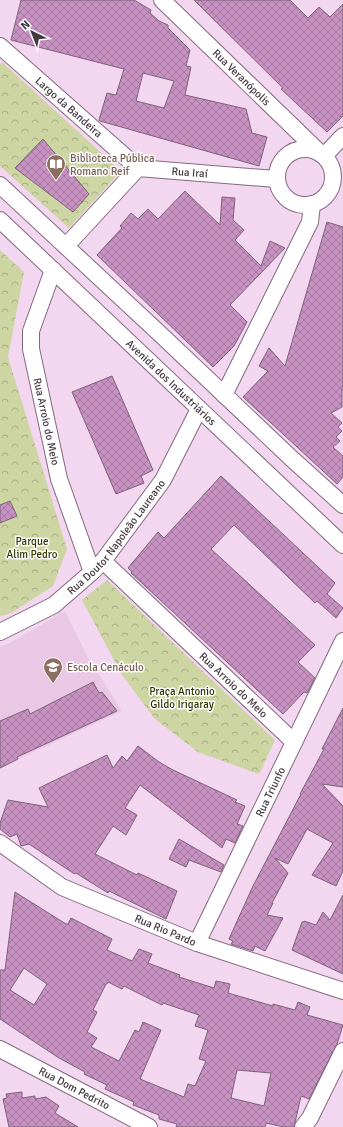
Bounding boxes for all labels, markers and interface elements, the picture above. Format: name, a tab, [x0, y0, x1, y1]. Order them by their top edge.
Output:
north arrow	[12, 12, 52, 52]
text: N	[18, 18, 33, 32]
street label: Rua Veranópolis	[210, 47, 273, 109]
street label: Largo da Bandeira	[32, 74, 105, 141]
place label: Biblioteca Pública Romano Reif	[70, 152, 155, 178]
library icon: Biblioteca Pública Romano Reif	[45, 153, 67, 181]
street label: Rua Iraí	[171, 165, 208, 181]
street label: Avenida dos Industriários	[123, 337, 219, 428]
street label: Rua Arroio do Meio	[30, 377, 62, 467]
street label: Rua Doutor Napoleão Laureano	[65, 477, 168, 597]
park label: Parque Alim Pedro	[7, 535, 58, 561]
street label: Rua Arroio do Meio	[197, 650, 270, 721]
school or university icon: Escola Cenáculo	[42, 656, 64, 684]
place label: Escola Cenáculo	[67, 661, 144, 674]
park label: Praça Antonio Gildo Irigaray	[149, 685, 215, 711]
street label: Rua Triunfo	[253, 765, 288, 819]
street label: Rua Rio Pardo	[133, 912, 198, 949]
street label: Rua Dom Pedrito	[36, 1064, 112, 1112]

